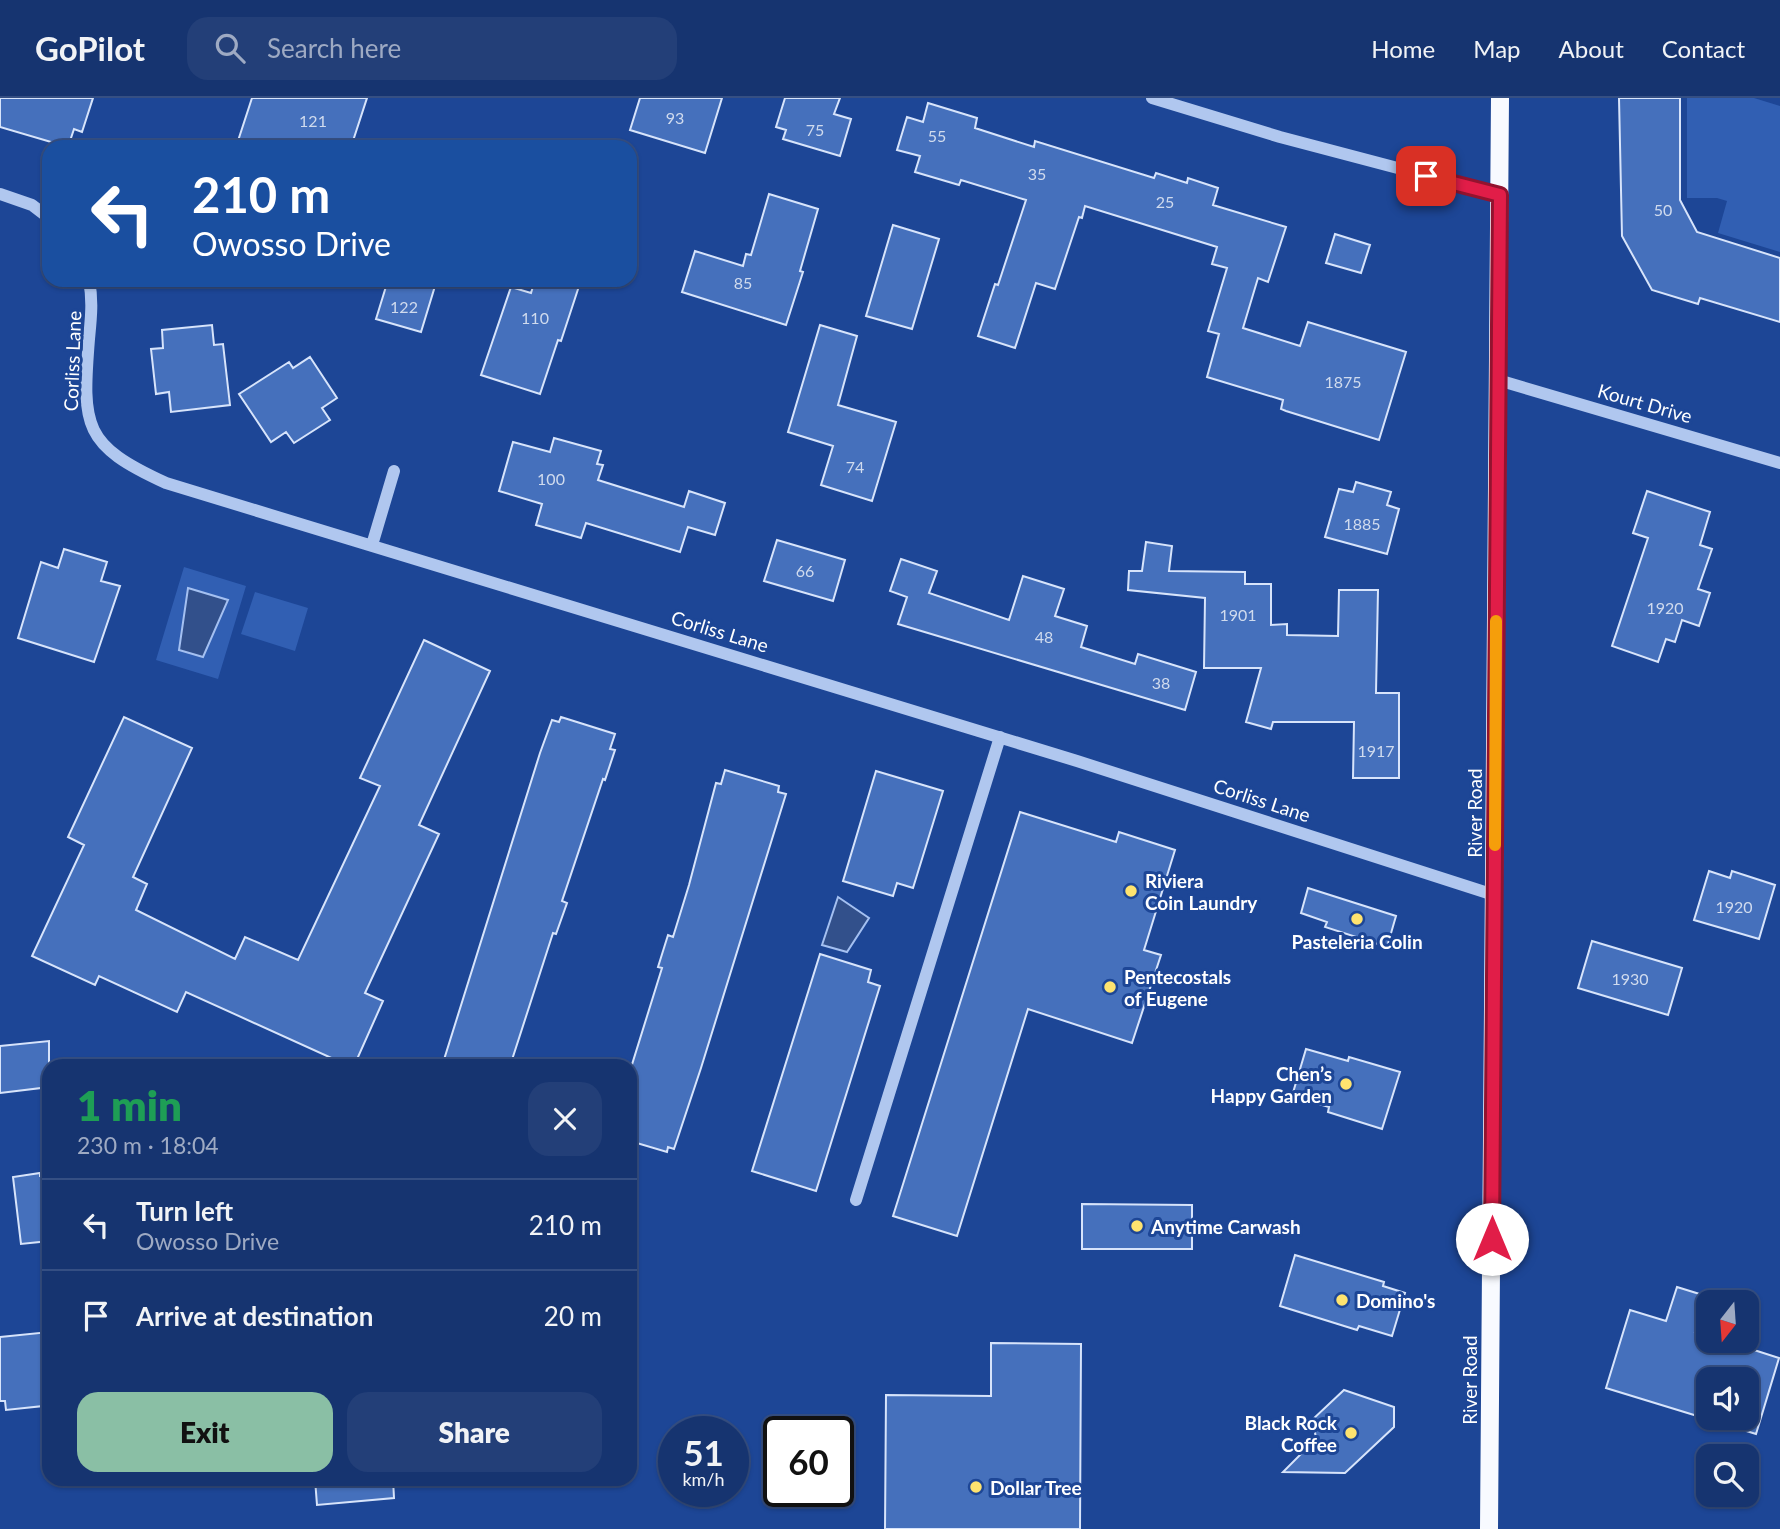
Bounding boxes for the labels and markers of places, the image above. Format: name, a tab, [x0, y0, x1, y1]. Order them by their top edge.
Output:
pin	[1396, 146, 1456, 206]
place label: Riviera Coin Laundry	[1145, 869, 1258, 914]
marker: Riviera Coin Laundry	[1123, 883, 1139, 899]
marker: Pasteleria Colin	[1349, 911, 1365, 927]
place label: Pasteleria Colin	[1291, 930, 1423, 953]
place label: Pentecostals of Eugene	[1124, 965, 1231, 1010]
marker: Pentecostals of Eugene	[1102, 979, 1118, 995]
place label: Chen’s Happy Garden	[1211, 1062, 1332, 1107]
marker: Chen’s Happy Garden	[1338, 1076, 1354, 1092]
place label: Anytime Carwash	[1150, 1215, 1301, 1238]
marker: Anytime Carwash	[1129, 1218, 1145, 1234]
place label: Domino's	[1356, 1289, 1435, 1312]
marker: Domino's	[1334, 1292, 1350, 1308]
place label: Black Rock Coffee	[1245, 1411, 1338, 1456]
marker: Black Rock Coffee	[1343, 1425, 1359, 1441]
place label: Dollar Tree	[990, 1476, 1082, 1499]
marker: Dollar Tree	[968, 1479, 984, 1495]

